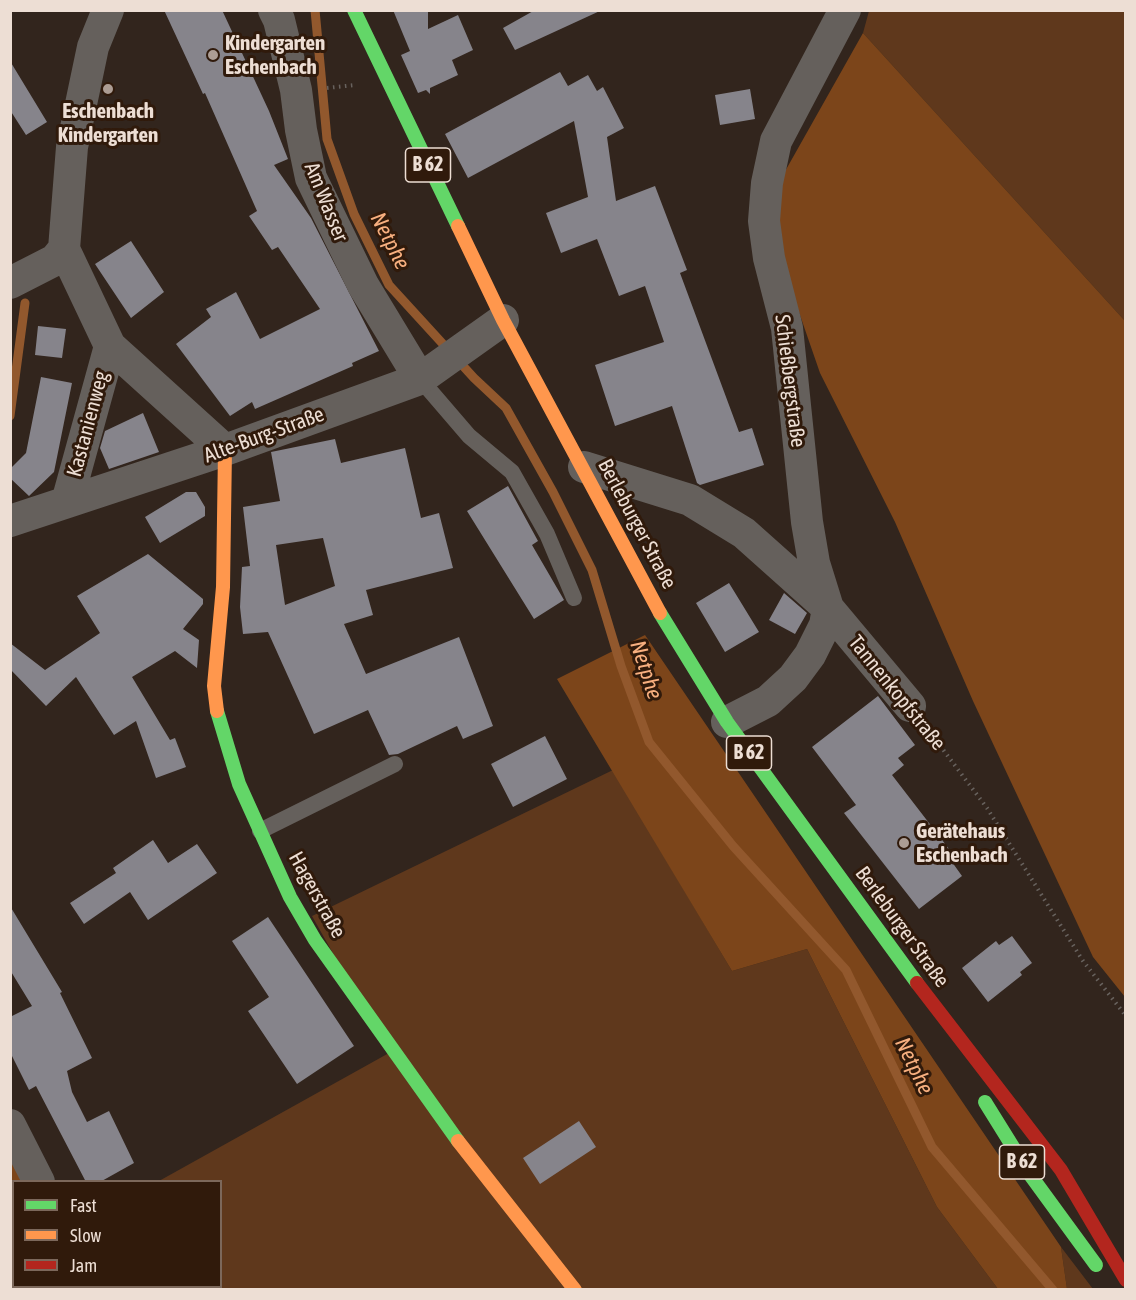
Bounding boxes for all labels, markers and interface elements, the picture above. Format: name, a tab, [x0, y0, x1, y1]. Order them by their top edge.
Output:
place label: Kindergarten Eschenbach	[225, 30, 325, 80]
marker: Kindergarten Eschenbach	[206, 48, 220, 62]
marker: Eschenbach Kindergarten	[101, 82, 115, 96]
place label: Eschenbach Kindergarten	[58, 98, 158, 148]
road number: B 62	[406, 148, 450, 182]
street label: Am Wasser	[299, 159, 353, 245]
water label: Netphe	[365, 208, 415, 274]
street label: Schießbergstraße	[769, 313, 811, 449]
street label: Kastanienweg	[62, 368, 114, 480]
street label: Alte-Burg-Straße	[200, 402, 328, 468]
street label: Berleburger Straße	[592, 455, 682, 593]
street label: Tannenkopfstraße	[843, 630, 951, 756]
water label: Netphe	[624, 637, 668, 703]
road number: B 62	[726, 736, 771, 770]
place label: Gerätehaus Eschenbach	[916, 818, 1008, 868]
marker: Gerätehaus Eschenbach	[897, 836, 911, 850]
street label: Hagerstraße	[283, 847, 351, 943]
street label: Berleburger Straße	[850, 862, 954, 992]
water label: Netphe	[889, 1033, 939, 1099]
road number: B 62	[1000, 1145, 1044, 1179]
legend	[12, 1180, 222, 1288]
text: Fast	[70, 1195, 97, 1216]
text: Slow	[70, 1225, 101, 1246]
text: Jam	[70, 1255, 97, 1276]

